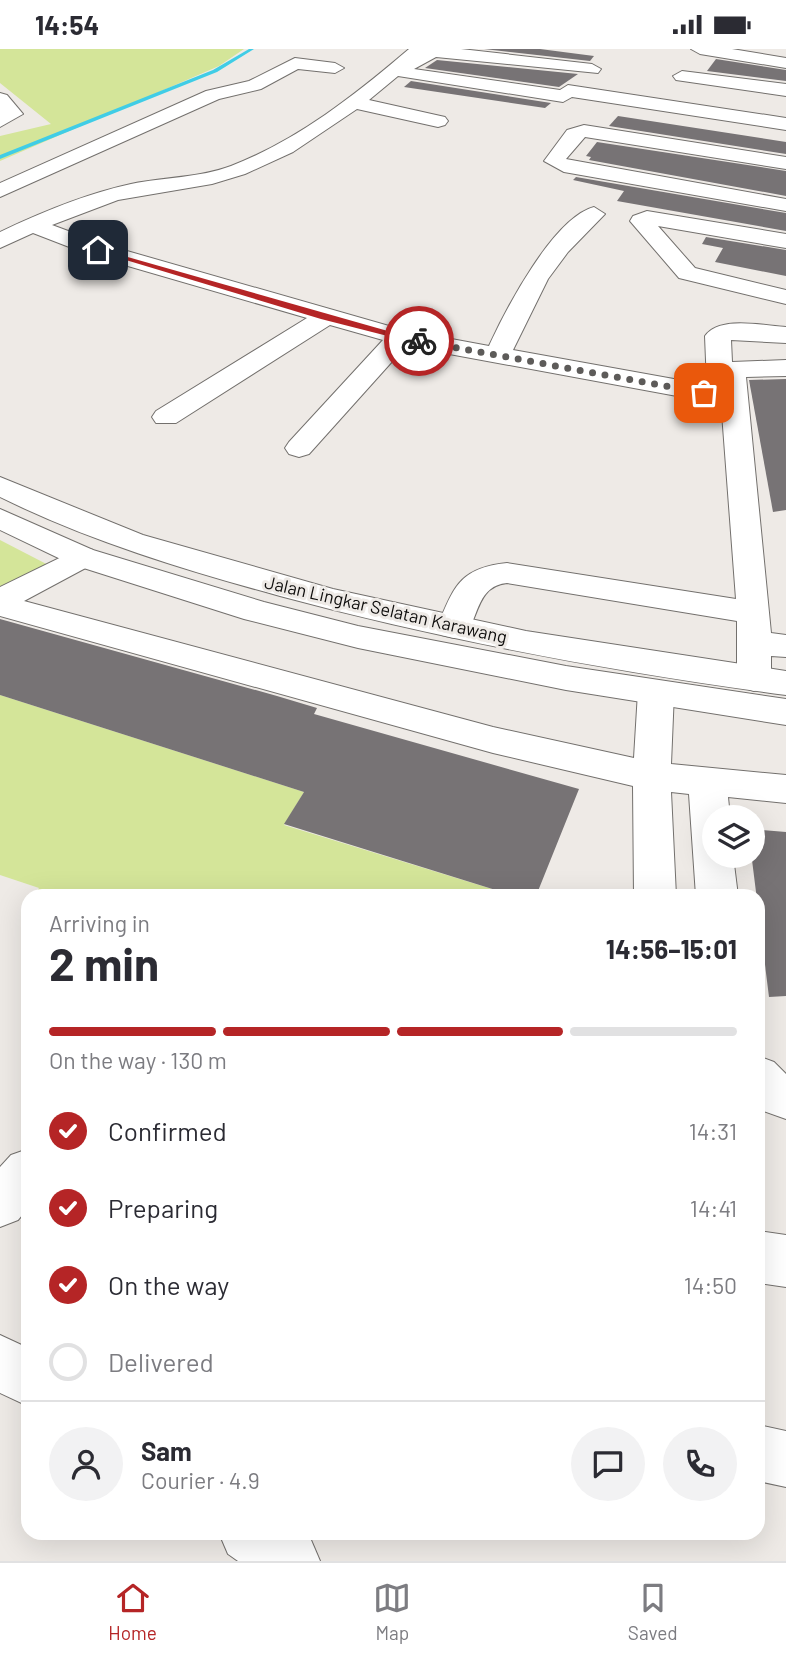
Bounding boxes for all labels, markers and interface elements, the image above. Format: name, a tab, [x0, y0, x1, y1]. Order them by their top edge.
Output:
text: 14:54	[35, 9, 99, 40]
pin	[68, 220, 128, 280]
icon: home	[79, 231, 117, 269]
courier	[384, 306, 454, 376]
icon: bike	[400, 322, 438, 360]
pin	[674, 363, 734, 423]
icon: bag	[685, 374, 723, 412]
street label: Jalan Lingkar Selatan Karawang	[263, 570, 509, 648]
map controls	[702, 805, 765, 868]
button: layers	[702, 805, 765, 868]
text: Arriving in	[49, 909, 150, 937]
text: 14:56–15:01	[606, 933, 737, 964]
text: 2 min	[49, 935, 159, 990]
text: On the way · 130 m	[49, 1046, 227, 1074]
icon: check	[49, 1112, 87, 1150]
text: Confirmed	[108, 1115, 227, 1146]
text: 14:31	[689, 1117, 737, 1145]
icon: check	[49, 1189, 87, 1227]
text: Preparing	[108, 1192, 218, 1223]
text: 14:41	[690, 1194, 737, 1222]
icon: check	[49, 1266, 87, 1304]
text: On the way	[108, 1269, 229, 1300]
text: 14:50	[684, 1271, 737, 1299]
text: Delivered	[108, 1346, 214, 1377]
button: person	[49, 1427, 123, 1501]
button: chat	[571, 1427, 645, 1501]
button: phone	[663, 1427, 737, 1501]
text: Sam	[141, 1435, 192, 1466]
text: Courier · 4.9	[141, 1466, 260, 1494]
tab: Home	[108, 1579, 157, 1644]
tab: Map	[373, 1579, 411, 1644]
tab: Saved	[628, 1579, 678, 1644]

